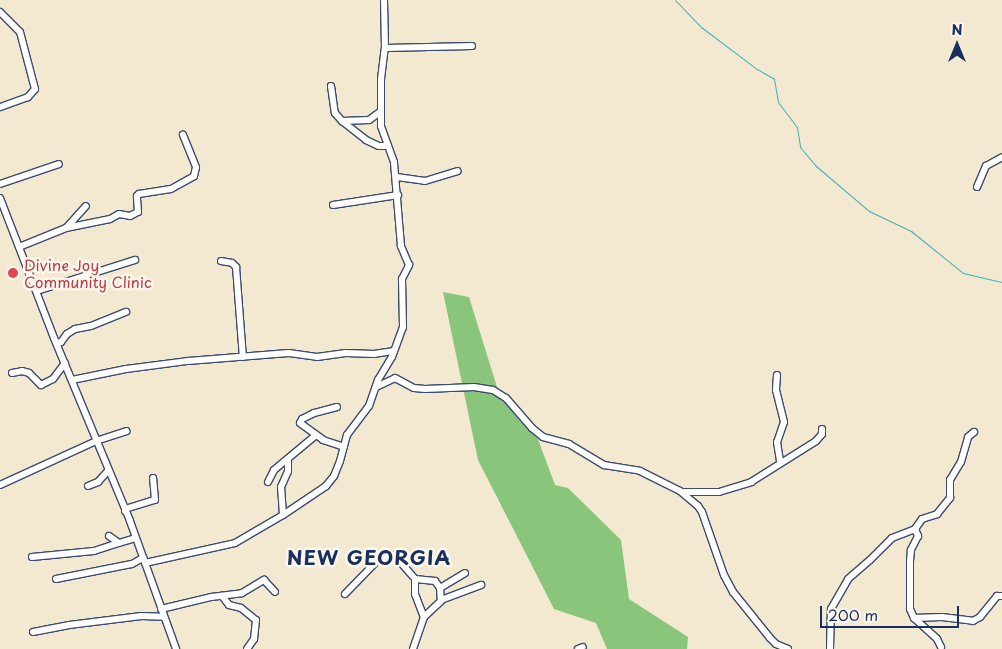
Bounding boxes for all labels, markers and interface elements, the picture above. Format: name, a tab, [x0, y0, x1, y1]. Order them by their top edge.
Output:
text: N	[951, 19, 963, 40]
north arrow	[932, 20, 982, 70]
place label: Divine Joy Community Clinic	[24, 255, 153, 290]
marker: Divine Joy Community Clinic	[6, 266, 20, 280]
district label: NEW GEORGIA	[286, 545, 452, 569]
scale bar	[822, 596, 961, 628]
text: 200 m	[828, 603, 878, 626]

